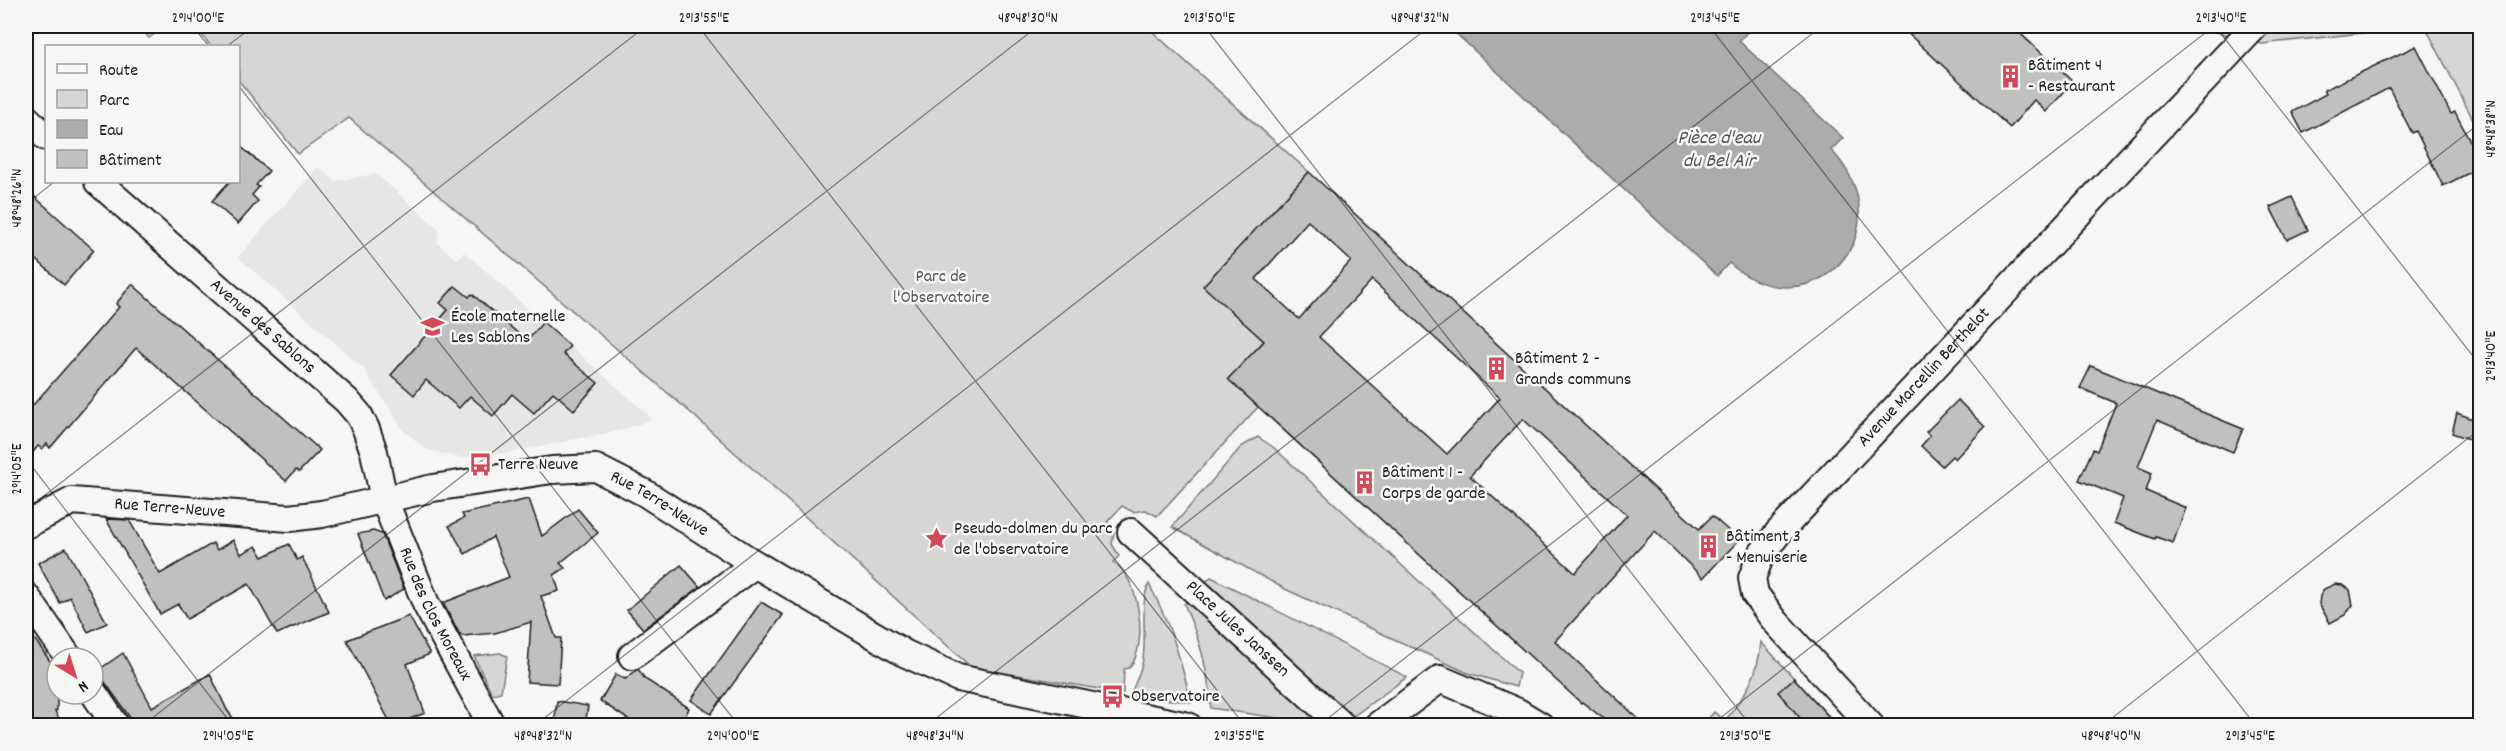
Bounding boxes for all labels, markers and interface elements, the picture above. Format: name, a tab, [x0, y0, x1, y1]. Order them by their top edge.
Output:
text: 2°14'00"E	[172, 8, 224, 30]
text: 2°13'55"E	[679, 8, 729, 30]
text: 48°48'30"N	[998, 8, 1058, 30]
text: 2°13'50"E	[1183, 8, 1235, 30]
text: 48°48'32"N	[1391, 8, 1449, 30]
text: 2°13'45"E	[1690, 8, 1740, 30]
text: 2°13'40"E	[2196, 8, 2247, 30]
legend	[45, 45, 240, 183]
place label: Bâtiment 4 - Restaurant	[2028, 54, 2116, 100]
text: Route	[99, 59, 138, 84]
building icon: Bâtiment 4 - Restaurant	[1997, 63, 2023, 89]
text: Parc	[99, 89, 130, 114]
text: 48°48'38"N	[2481, 100, 2503, 158]
text: Eau	[99, 119, 123, 144]
water label: Pièce d'eau du Bel Air	[1678, 125, 1762, 176]
text: Bâtiment	[99, 149, 162, 174]
text: 48°48'26"N	[7, 169, 29, 227]
park label: Parc de l'Observatoire	[893, 265, 989, 311]
street label: Avenue des Sablons	[204, 273, 321, 380]
street label: Avenue Marcellin Berthelot	[1852, 302, 1996, 453]
place label: École maternelle Les Sablons	[451, 305, 566, 351]
school or university icon: École maternelle Les Sablons	[420, 314, 446, 340]
text: 2°13'40"E	[2481, 330, 2503, 381]
place label: Bâtiment 2 - Grands communs	[1515, 347, 1631, 393]
building icon: Bâtiment 2 - Grands communs	[1484, 356, 1510, 382]
text: 2°14'05"E	[7, 443, 29, 495]
bus stop icon: Terre Neuve	[467, 452, 493, 478]
place label: Terre Neuve	[498, 453, 579, 478]
place label: Bâtiment 1 - Corps de garde	[1382, 461, 1486, 507]
street label: Rue Terre-Neuve	[606, 465, 714, 543]
building icon: Bâtiment 1 - Corps de garde	[1351, 470, 1377, 496]
street label: Rue Terre-Neuve	[113, 492, 226, 525]
place label: Pseudo-dolmen du parc de l'observatoire	[954, 517, 1112, 563]
place label: Bâtiment 3 - Menuiserie	[1726, 525, 1808, 571]
place icon: Pseudo-dolmen du parc de l'observatoire	[923, 526, 949, 552]
building icon: Bâtiment 3 - Menuiserie	[1695, 534, 1721, 560]
street label: Rue des Clos Moreaux	[392, 544, 478, 686]
street label: Place Jules Janssen	[1180, 575, 1295, 683]
north arrow	[45, 646, 105, 706]
text: N	[72, 674, 93, 697]
bus stop icon: Observatoire	[1100, 684, 1126, 710]
place label: Observatoire	[1131, 685, 1220, 710]
text: 2°14'05"E	[202, 726, 254, 748]
text: 48°48'32"N	[514, 726, 572, 748]
text: 2°14'00"E	[707, 726, 759, 748]
text: 48°48'34"N	[906, 726, 964, 748]
text: 2°13'55"E	[1214, 726, 1264, 748]
text: 2°13'50"E	[1719, 726, 1771, 748]
text: 48°48'40"N	[2081, 726, 2141, 748]
text: 2°13'45"E	[2225, 726, 2275, 748]

